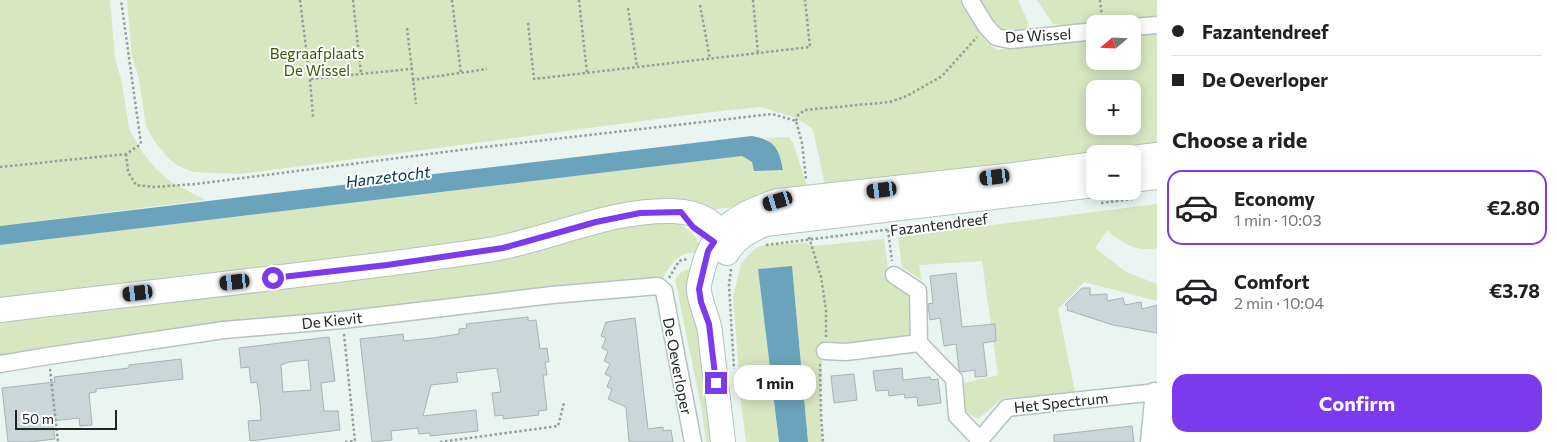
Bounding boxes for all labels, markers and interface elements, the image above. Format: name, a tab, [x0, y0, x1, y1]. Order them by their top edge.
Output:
north arrow	[1086, 15, 1141, 70]
map controls	[1086, 15, 1141, 200]
text: Fazantendreef	[1202, 20, 1329, 43]
street label: De Wissel	[1004, 24, 1072, 46]
park label: Begraafplaats De Wissel	[270, 44, 364, 79]
text: De Oeverloper	[1202, 68, 1328, 91]
button: +	[1086, 80, 1141, 135]
text: Choose a ride	[1172, 126, 1307, 153]
button: −	[1086, 145, 1141, 200]
water label: Hanzetocht	[344, 161, 432, 191]
car	[979, 168, 1010, 186]
car	[866, 181, 897, 199]
icon: car	[1174, 185, 1219, 230]
text: Economy	[1234, 187, 1315, 210]
car	[761, 189, 794, 213]
text: €2.80	[1487, 196, 1540, 219]
street label: Fazantendreef	[889, 209, 989, 239]
text: 1 min · 10:03	[1234, 210, 1322, 229]
route start	[262, 267, 284, 289]
icon: car	[1174, 268, 1219, 313]
text: Comfort	[1234, 270, 1310, 293]
car	[219, 273, 250, 291]
text: €3.78	[1489, 279, 1540, 302]
car	[122, 284, 153, 302]
text: 2 min · 10:04	[1234, 293, 1324, 312]
street label: De Kievit	[301, 308, 363, 332]
street label: De Oeverloper	[660, 316, 696, 416]
callout: 1 min	[734, 366, 816, 400]
route end	[705, 372, 727, 394]
text: 1 min	[756, 373, 794, 392]
button: Confirm	[1172, 374, 1542, 432]
street label: Het Spectrum	[1013, 388, 1109, 416]
scale bar	[15, 407, 118, 430]
text: 50 m	[22, 410, 54, 427]

